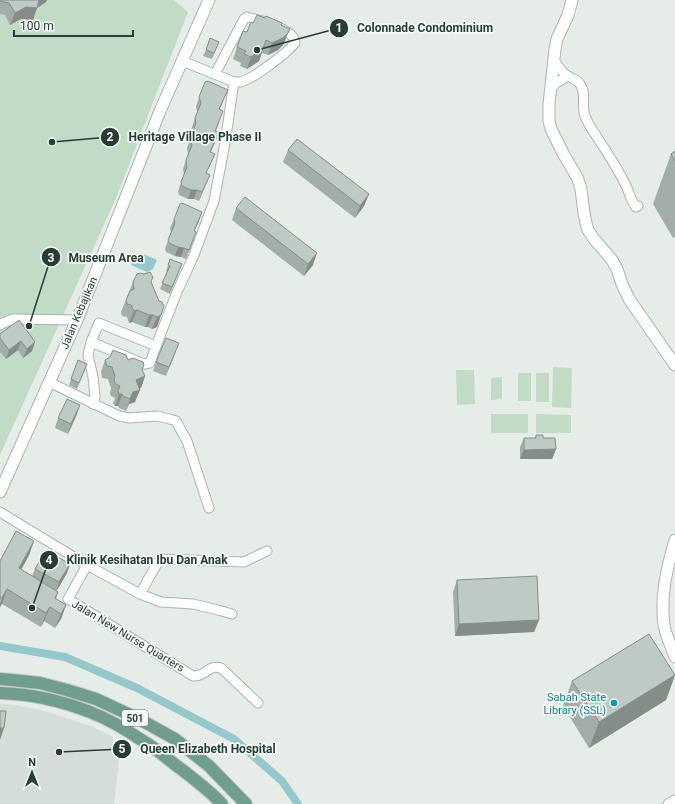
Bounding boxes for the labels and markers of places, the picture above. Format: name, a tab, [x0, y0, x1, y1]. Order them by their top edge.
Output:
callout: Colonnade Condominium	[329, 16, 501, 40]
callout: Heritage Village Phase II	[100, 125, 269, 149]
callout: Museum Area	[41, 245, 152, 269]
callout: Klinik Kesihatan Ibu Dan Anak	[39, 548, 236, 572]
place label: Sabah State Library (SSL)	[543, 691, 606, 717]
marker: Sabah State Library (SSL)	[609, 698, 619, 708]
callout: Queen Elizabeth Hospital	[112, 737, 284, 761]

